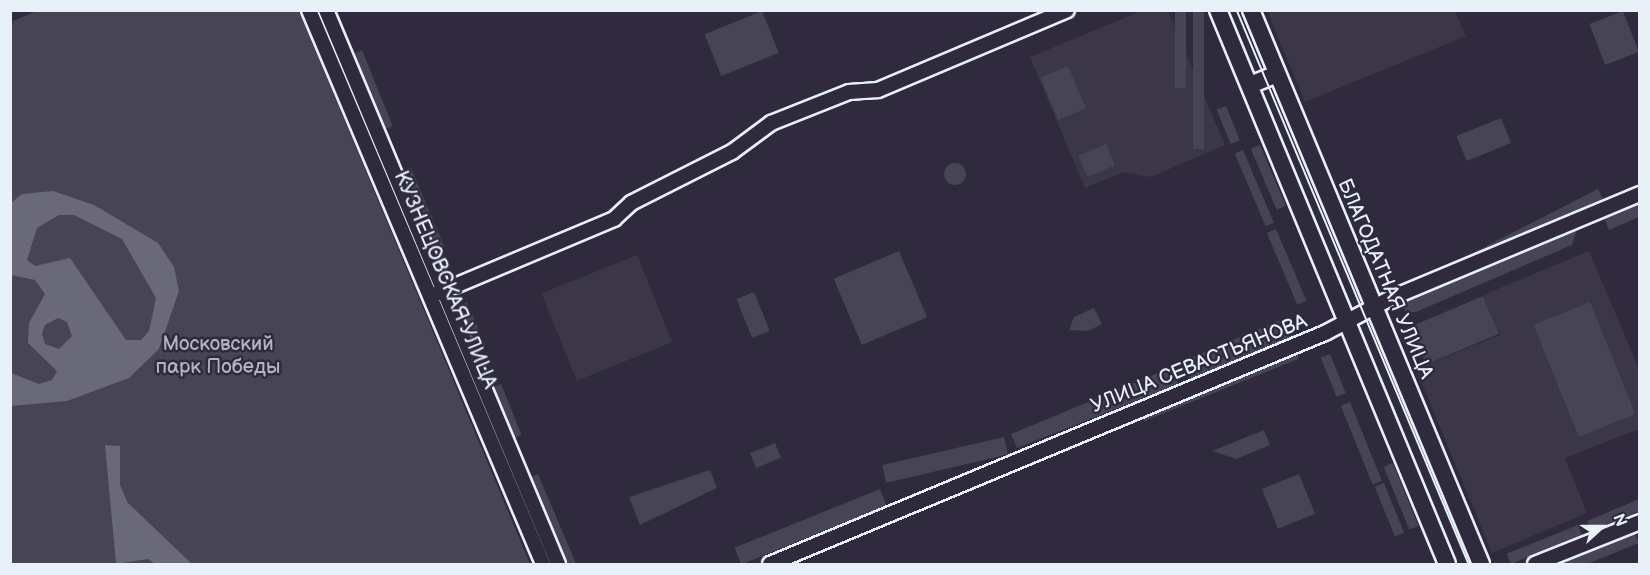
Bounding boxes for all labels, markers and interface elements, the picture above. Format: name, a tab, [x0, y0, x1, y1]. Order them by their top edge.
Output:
street label: КУЗНЕЦОВСКАЯ УЛИЦА	[388, 168, 502, 392]
street label: БЛАГОДАТНАЯ УЛИЦА	[1332, 175, 1438, 383]
street label: УЛИЦА СЕВАСТЬЯНОВА	[1087, 310, 1311, 418]
park label: Московский парк Победы	[156, 332, 280, 379]
north arrow	[1572, 497, 1632, 557]
text: N	[1608, 511, 1630, 529]

